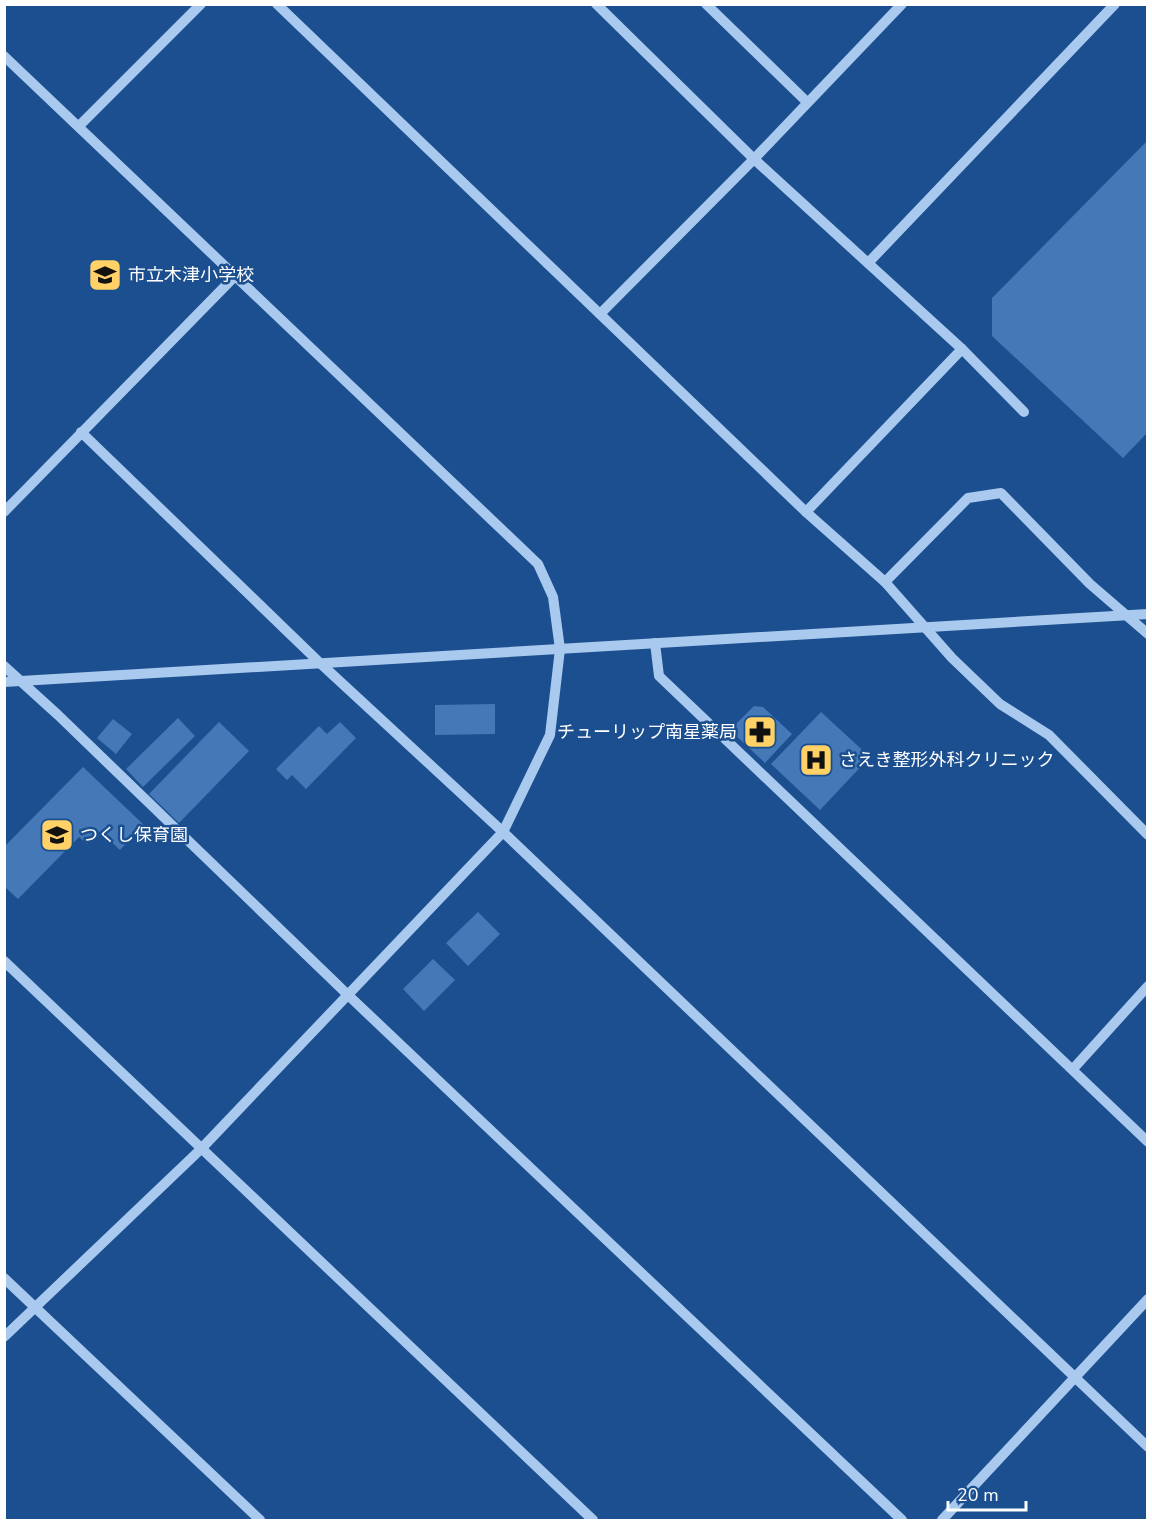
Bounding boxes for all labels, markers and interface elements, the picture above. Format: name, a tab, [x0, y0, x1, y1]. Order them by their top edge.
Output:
school or university icon: 市立木津小学校	[87, 257, 123, 293]
place label: 市立木津小学校	[128, 263, 254, 287]
pharmacy icon: チューリップ南星薬局	[742, 714, 778, 750]
place label: チューリップ南星薬局	[557, 720, 737, 744]
hospital icon: さえき整形外科クリニック	[798, 742, 834, 778]
place label: さえき整形外科クリニック	[839, 748, 1054, 772]
school or university icon: つくし保育園	[39, 817, 75, 853]
place label: つくし保育園	[80, 823, 188, 847]
scale bar	[948, 1474, 1026, 1512]
text: 20 m	[957, 1483, 999, 1507]

